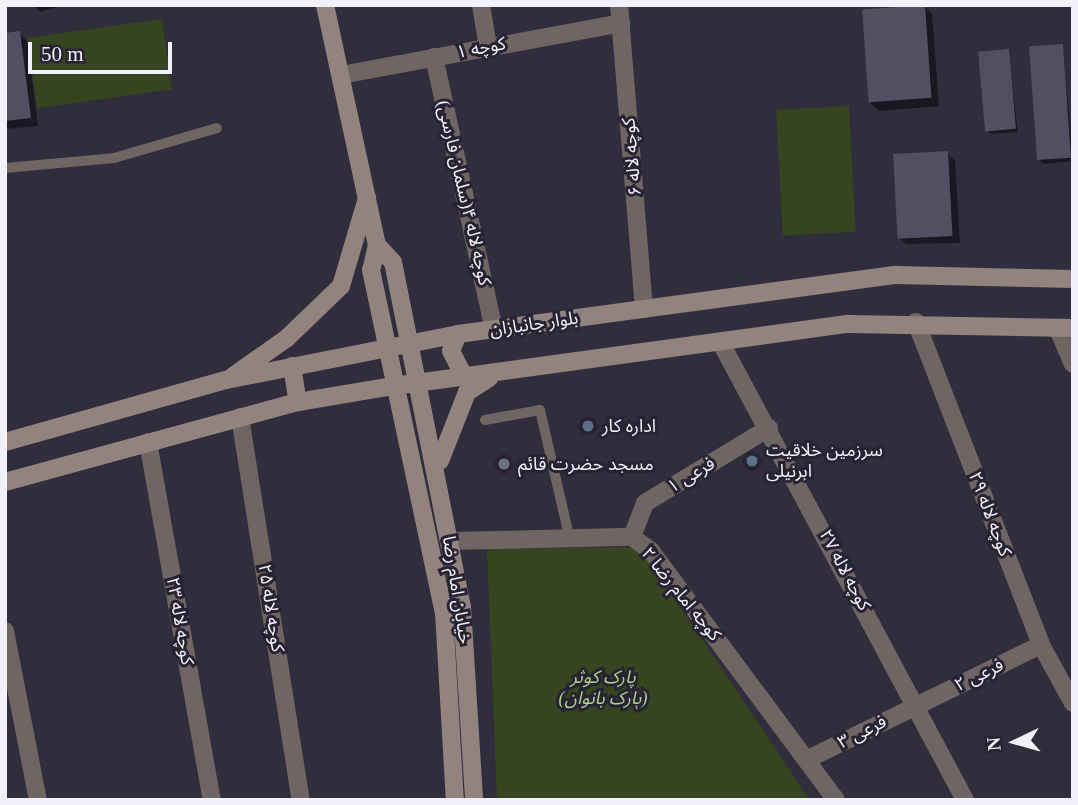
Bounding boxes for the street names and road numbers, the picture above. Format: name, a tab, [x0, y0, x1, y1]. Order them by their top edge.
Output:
street label: کوچه ۱	[454, 33, 508, 63]
street label: کوچه لاله ۴(سلمان فارسی)	[432, 98, 496, 288]
street label: کوچه لاله ۶	[618, 117, 646, 197]
street label: بلوار جانبازان	[488, 307, 580, 341]
street label: فرعی ۱	[663, 452, 719, 498]
street label: کوچه لاله ۲۹	[964, 469, 1016, 559]
street label: کوچه لاله ۲۷	[815, 526, 875, 614]
street label: خیابان امام رضا	[438, 534, 476, 646]
street label: کوچه امام رضا ۲	[637, 543, 725, 645]
street label: کوچه لاله ۲۵	[253, 562, 289, 654]
street label: کوچه لاله ۲۳	[162, 575, 198, 667]
street label: فرعی ۲	[951, 654, 1007, 696]
street label: فرعی ۳	[834, 711, 890, 753]

